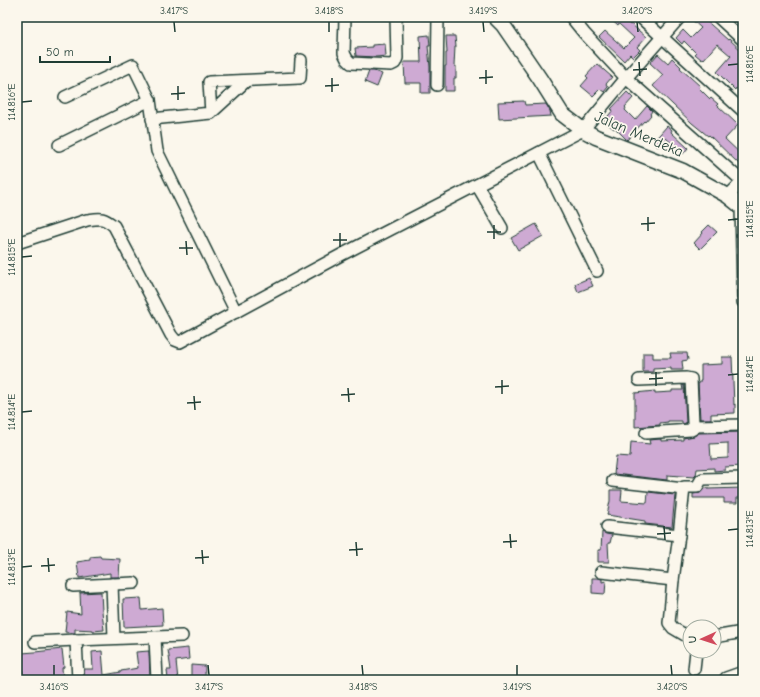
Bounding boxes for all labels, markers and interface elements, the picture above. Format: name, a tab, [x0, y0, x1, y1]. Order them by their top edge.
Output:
text: 3.417°S	[160, 5, 189, 17]
text: 3.418°S	[315, 5, 344, 17]
text: 3.419°S	[469, 5, 498, 17]
text: 3.420°S	[622, 5, 653, 17]
scale bar	[40, 38, 110, 64]
text: 50 m	[46, 45, 74, 59]
text: 114.816°E	[744, 45, 756, 83]
text: 114.816°E	[6, 83, 18, 121]
street label: Jalan Merdeka	[592, 107, 686, 161]
text: 114.815°E	[744, 200, 756, 238]
text: 114.815°E	[6, 238, 18, 276]
text: 114.814°E	[744, 356, 756, 392]
text: 114.814°E	[6, 394, 18, 430]
text: 114.813°E	[744, 511, 756, 547]
text: 114.813°E	[6, 549, 18, 585]
north arrow	[682, 619, 722, 659]
text: U	[686, 635, 699, 644]
text: 3.416°S	[40, 681, 69, 693]
text: 3.417°S	[195, 681, 224, 693]
text: 3.418°S	[349, 681, 378, 693]
text: 3.419°S	[503, 681, 532, 693]
text: 3.420°S	[657, 681, 688, 693]

